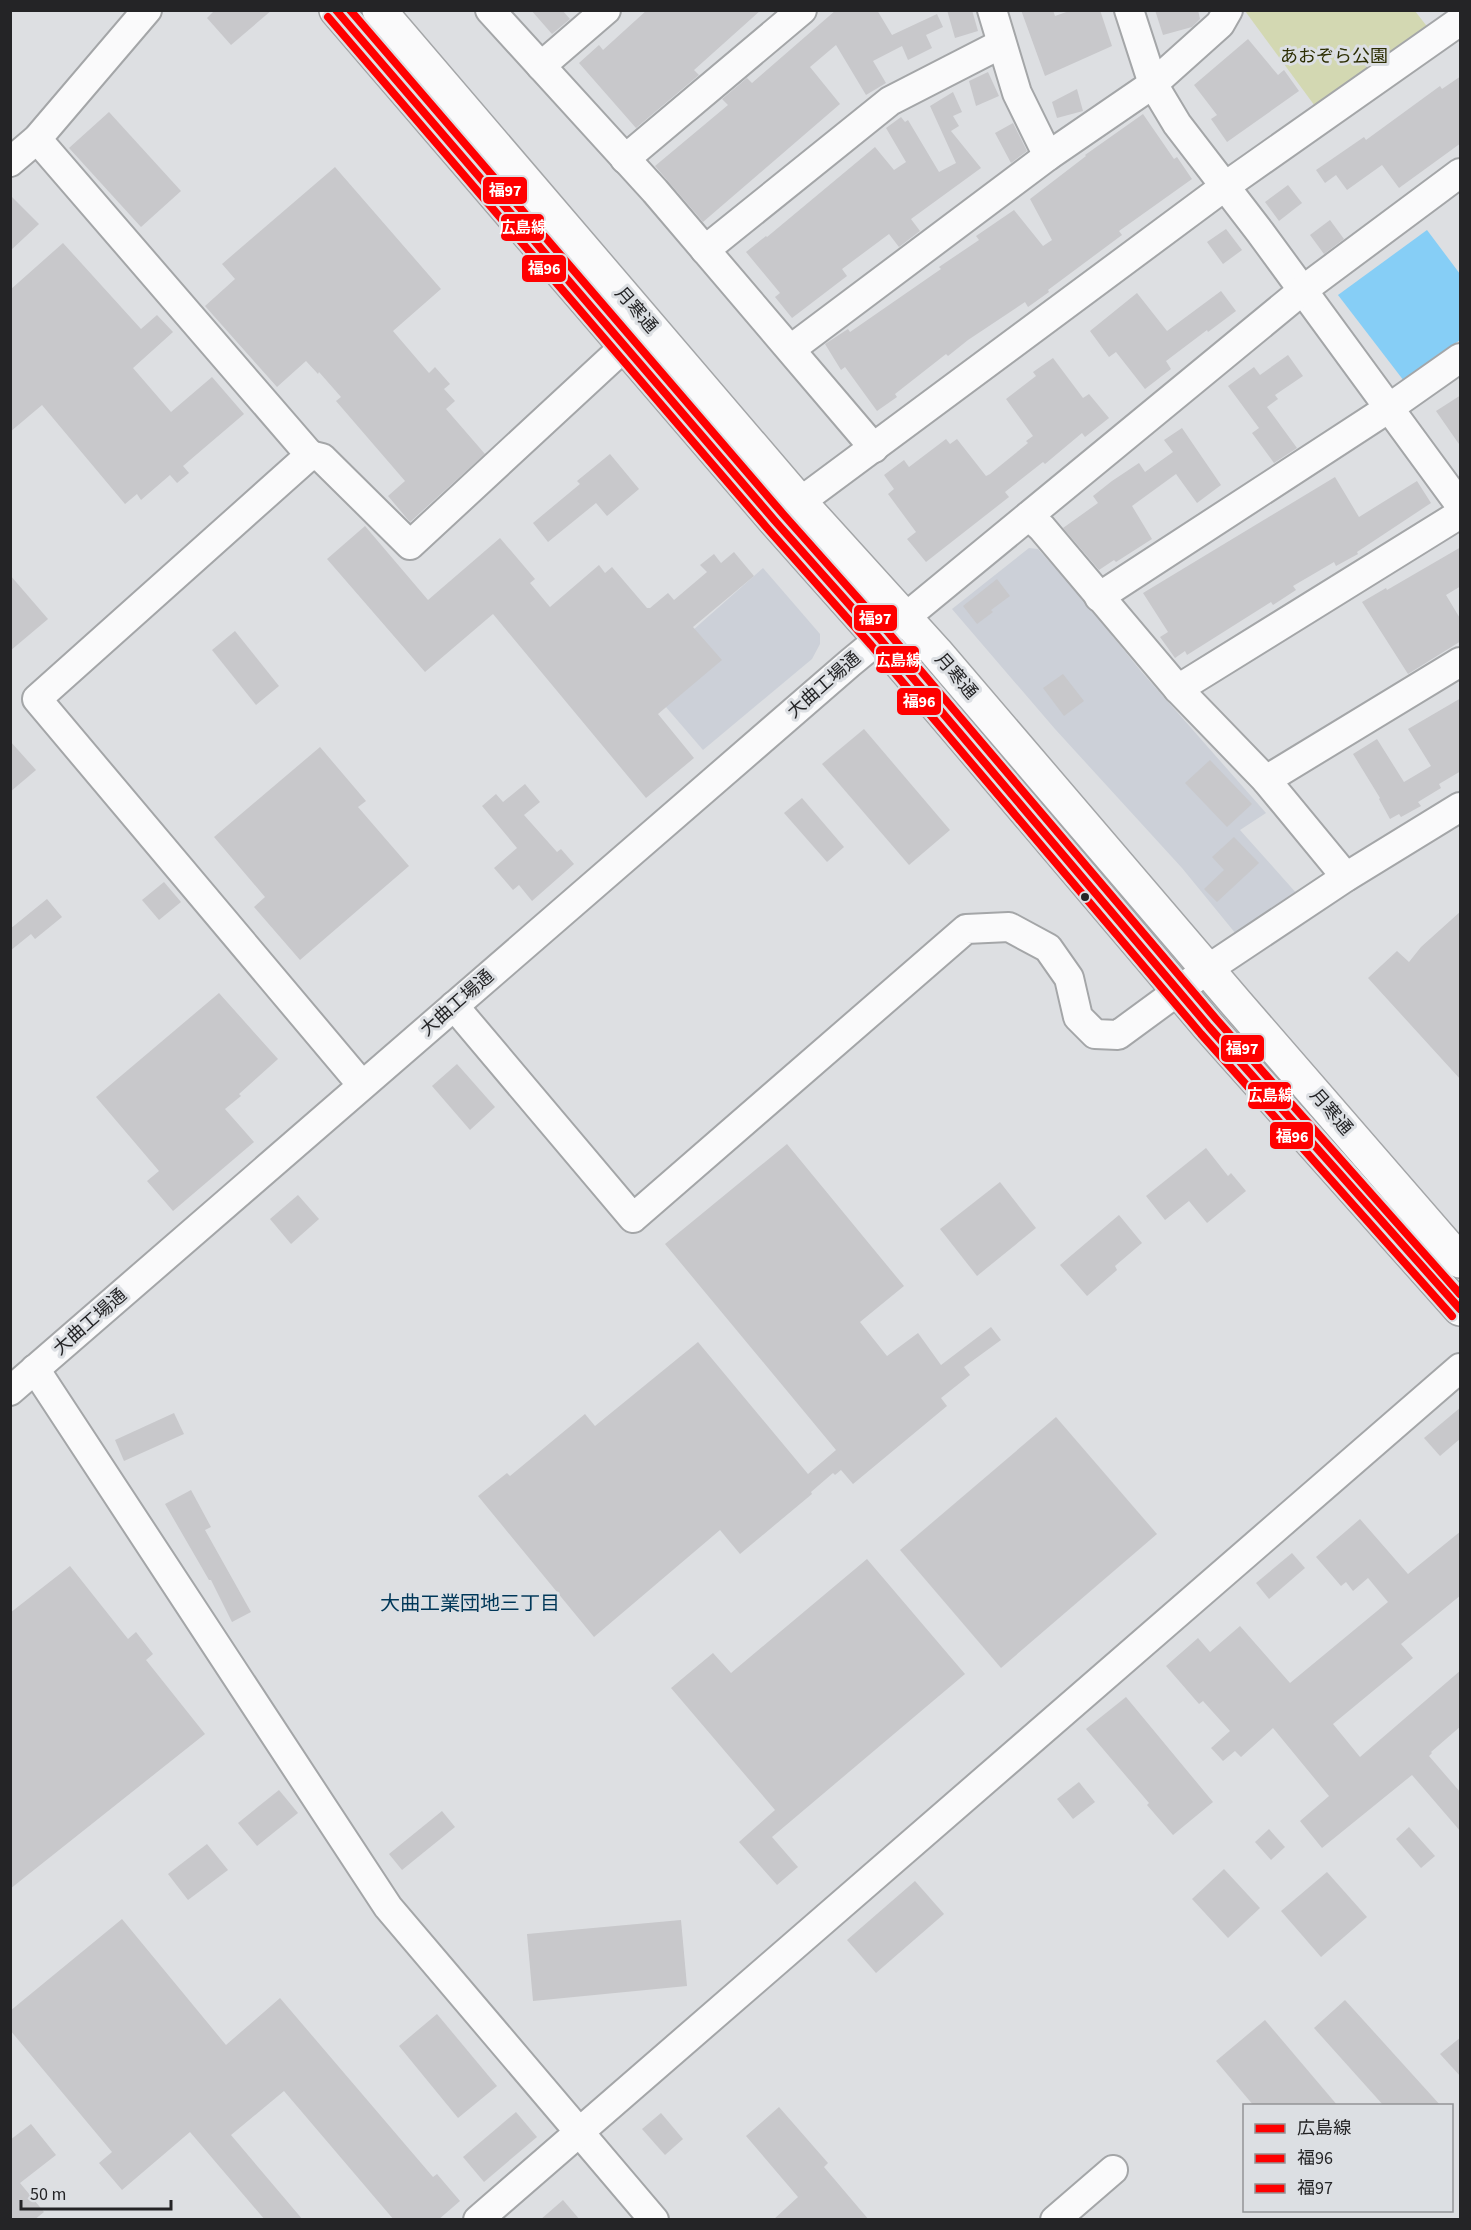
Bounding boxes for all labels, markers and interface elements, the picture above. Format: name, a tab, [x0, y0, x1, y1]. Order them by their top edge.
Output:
park label: あおぞら公園	[1280, 44, 1388, 69]
line badge: 福97	[482, 176, 528, 205]
text: 福97	[489, 180, 521, 202]
line badge: 広島線	[500, 213, 545, 242]
text: 広島線	[499, 217, 547, 239]
line badge: 福96	[521, 254, 567, 283]
text: 福96	[528, 258, 560, 280]
street label: 月寒通	[609, 281, 663, 339]
line badge: 福97	[853, 604, 898, 632]
text: 福97	[859, 608, 891, 630]
line badge: 広島線	[875, 645, 920, 674]
street label: 大曲工場通	[782, 646, 866, 724]
street label: 月寒通	[929, 647, 983, 705]
text: 広島線	[874, 650, 922, 672]
line badge: 福96	[896, 687, 942, 716]
text: 福96	[903, 691, 935, 713]
unlabelled marker	[1079, 891, 1091, 903]
street label: 大曲工場通	[415, 964, 499, 1042]
line badge: 福97	[1220, 1034, 1265, 1063]
text: 福97	[1226, 1038, 1258, 1060]
line badge: 広島線	[1247, 1081, 1292, 1110]
street label: 月寒通	[1304, 1083, 1358, 1141]
text: 広島線	[1246, 1085, 1294, 1107]
line badge: 福96	[1269, 1121, 1314, 1150]
text: 福96	[1276, 1126, 1308, 1148]
street label: 大曲工場通	[48, 1283, 132, 1361]
district label: 大曲工業団地三丁目	[380, 1590, 560, 1618]
legend	[1243, 2104, 1453, 2212]
text: 広島線	[1297, 2116, 1351, 2141]
text: 福96	[1297, 2146, 1333, 2171]
scale bar	[21, 2173, 171, 2211]
text: 福97	[1297, 2176, 1333, 2201]
text: 50 m	[30, 2182, 66, 2207]

